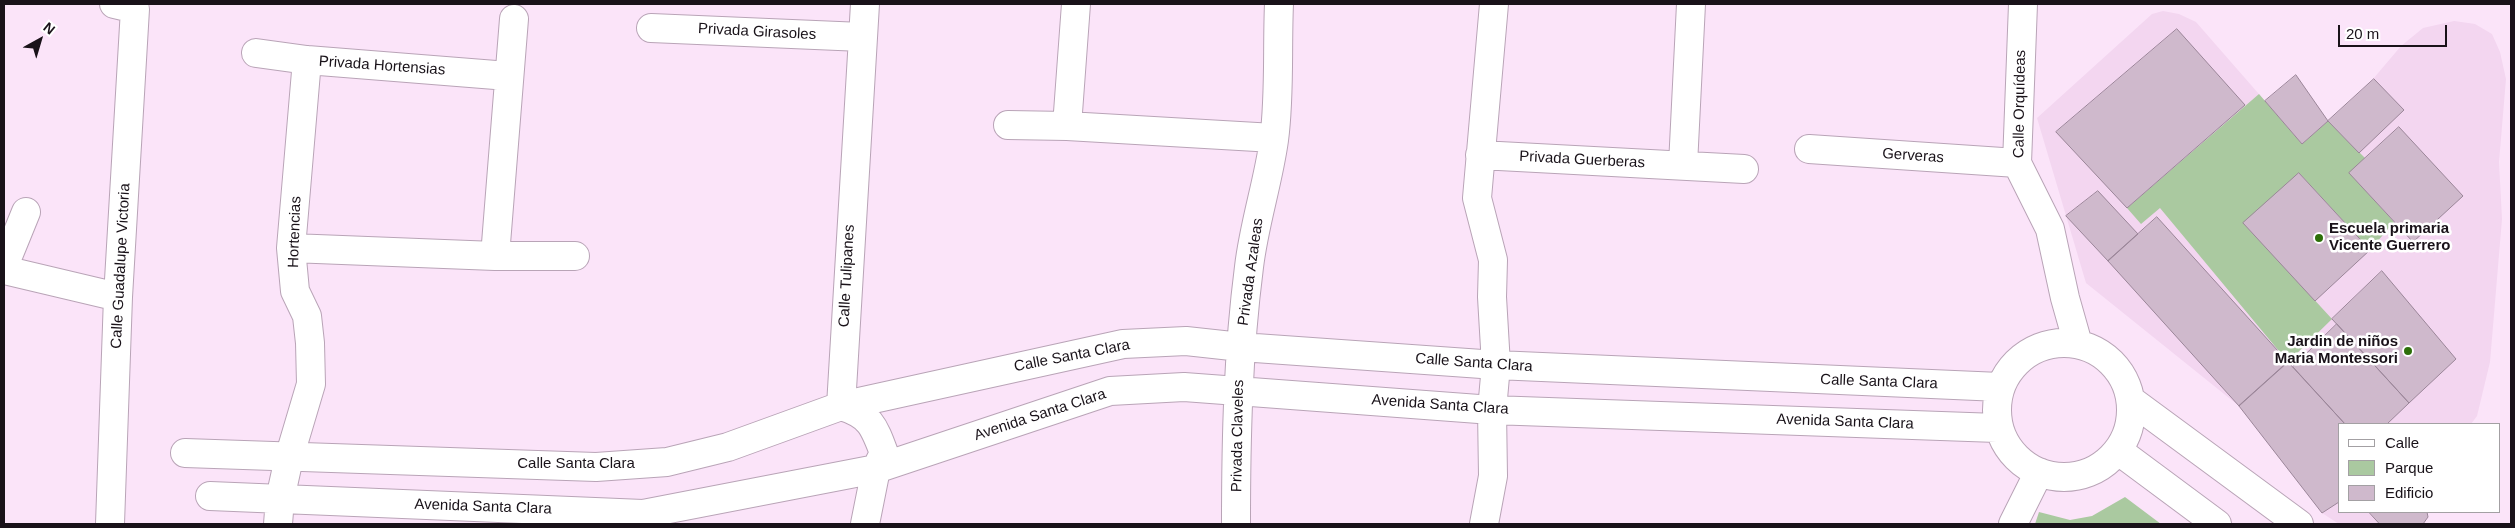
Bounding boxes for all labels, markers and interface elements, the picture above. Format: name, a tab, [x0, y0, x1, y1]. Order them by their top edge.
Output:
north arrow	[15, 15, 65, 65]
scale bar	[2340, 15, 2449, 47]
text: N	[40, 19, 58, 38]
street label: Privada Girasoles	[697, 20, 817, 44]
text: 20 m	[2346, 25, 2379, 42]
street label: Calle Orquídeas	[2010, 50, 2030, 158]
street label: Privada Hortensias	[318, 53, 446, 79]
street label: Gerveras	[1882, 145, 1944, 167]
street label: Privada Guerberas	[1519, 148, 1645, 172]
street label: Calle Guadalupe Victoria	[108, 183, 134, 349]
street label: Hortencias	[285, 196, 305, 268]
street label: Privada Azaleas	[1235, 217, 1267, 327]
place label: Escuela primaria Vicente Guerrero	[2329, 220, 2450, 255]
street label: Calle Tulipanes	[835, 224, 859, 328]
marker: Escuela primaria Vicente Guerrero	[2313, 232, 2325, 244]
place label: Jardin de niños Maria Montessori	[2275, 333, 2398, 368]
street label: Calle Santa Clara	[1013, 336, 1131, 376]
marker: Jardin de niños Maria Montessori	[2402, 345, 2414, 357]
street label: Calle Santa Clara	[1415, 350, 1533, 376]
street label: Calle Santa Clara	[1820, 371, 1938, 393]
street label: Privada Claveles	[1228, 380, 1248, 492]
street label: Avenida Santa Clara	[972, 385, 1108, 445]
street label: Avenida Santa Clara	[1371, 391, 1509, 419]
street label: Avenida Santa Clara	[1776, 411, 1914, 433]
legend	[2338, 423, 2500, 513]
text: Calle	[2385, 434, 2419, 451]
street label: Calle Santa Clara	[517, 455, 635, 473]
text: Parque	[2385, 459, 2433, 476]
text: Edificio	[2385, 484, 2433, 501]
street label: Avenida Santa Clara	[414, 496, 552, 518]

